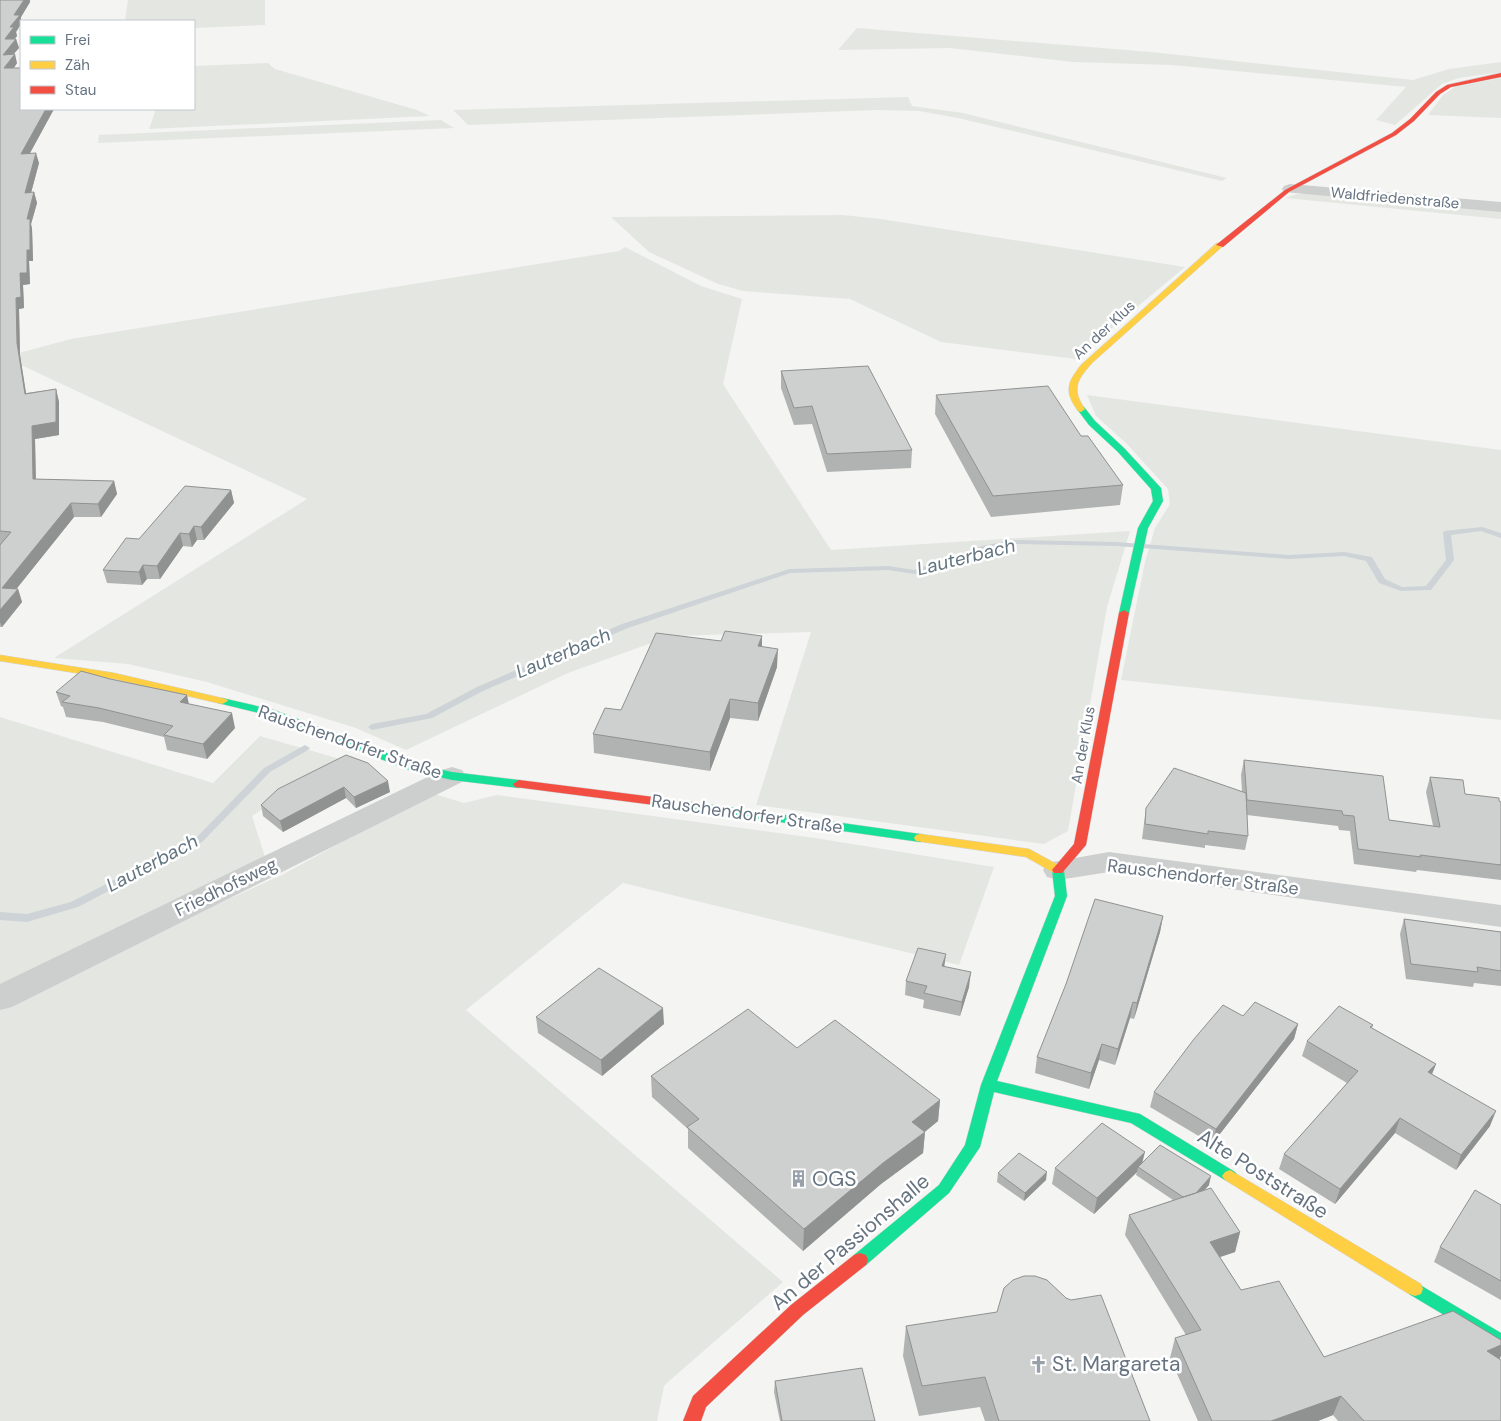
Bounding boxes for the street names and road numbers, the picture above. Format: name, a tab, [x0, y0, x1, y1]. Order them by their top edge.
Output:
street label: Waldfriedenstraße	[1330, 182, 1460, 214]
street label: An der Klus	[1069, 296, 1139, 364]
street label: Rauschendorfer Straße	[255, 699, 445, 785]
street label: An der Klus	[1066, 705, 1100, 785]
street label: Rauschendorfer Straße	[650, 789, 844, 839]
street label: Friedhofsweg	[171, 852, 281, 922]
street label: Rauschendorfer Straße	[1106, 853, 1300, 901]
street label: Alte Poststraße	[1192, 1123, 1334, 1226]
street label: An der Passionshalle	[765, 1167, 935, 1317]

